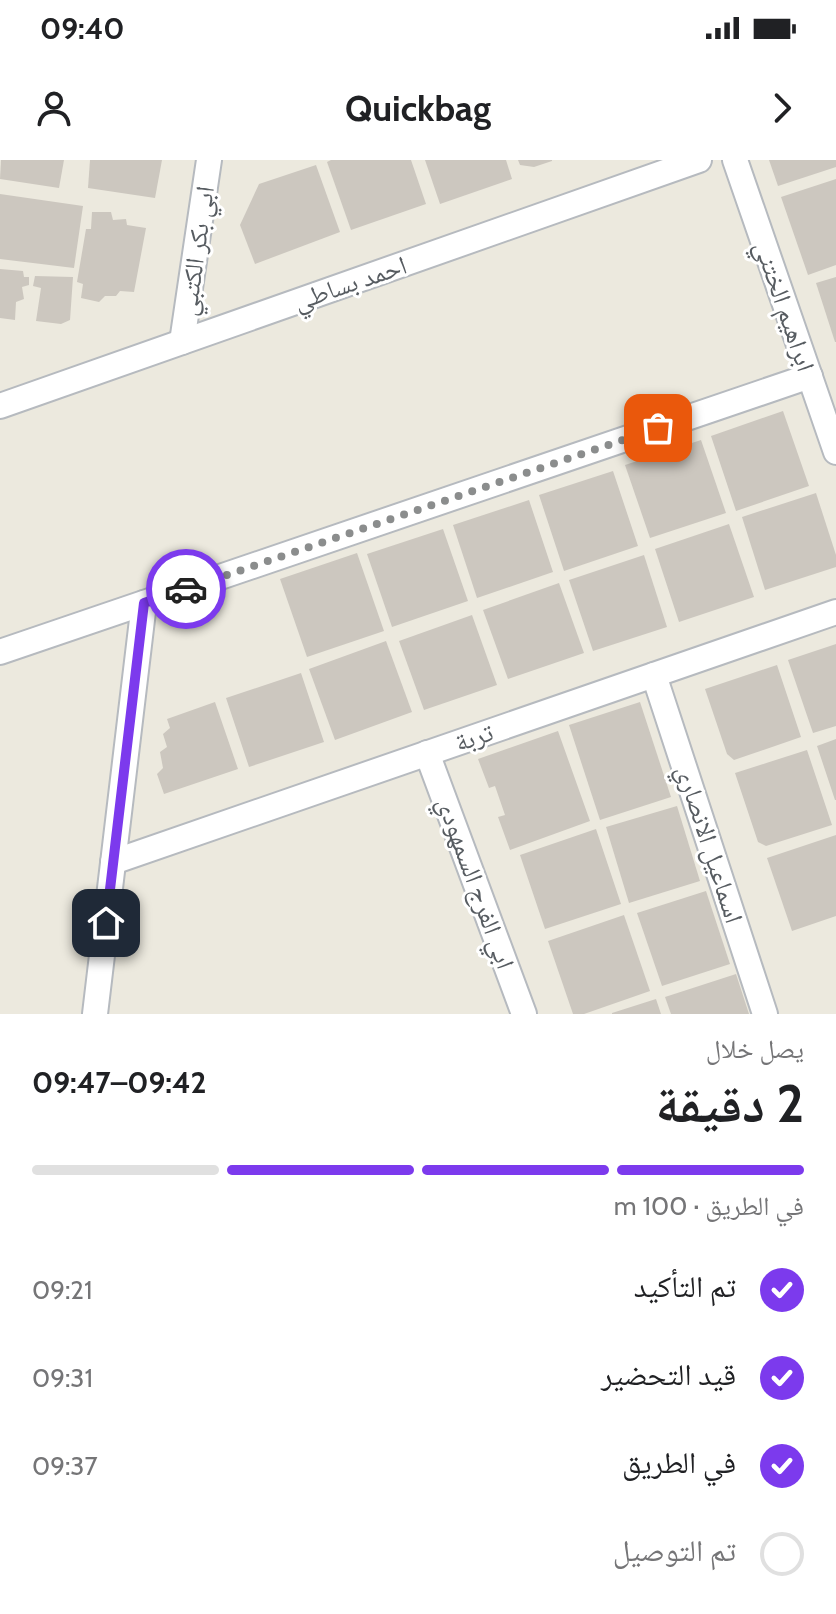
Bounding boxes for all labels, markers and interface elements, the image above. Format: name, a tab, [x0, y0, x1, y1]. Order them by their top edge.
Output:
text: 09:40	[40, 10, 125, 47]
icon: person	[32, 86, 76, 130]
text: Quickbag	[345, 86, 491, 130]
icon: forward	[760, 86, 804, 130]
street label: ابي بكر الكتبي	[171, 184, 226, 319]
street label: ابراهيم الختني	[743, 236, 822, 377]
street label: احمد بساطي	[289, 249, 412, 322]
pin	[624, 394, 692, 462]
icon: bag	[636, 406, 680, 450]
courier	[146, 549, 226, 629]
icon: car	[164, 567, 208, 611]
street label: تربة	[451, 716, 498, 758]
street label: اسماعيل الانصاري	[665, 761, 751, 928]
street label: ابي الفرج السمهودي	[426, 793, 522, 975]
pin	[72, 889, 140, 957]
icon: home	[84, 901, 128, 945]
text: يصل خلال	[706, 1033, 804, 1065]
text: 09:42–09:47	[32, 1064, 206, 1101]
text: 2 دقيقة	[656, 1072, 804, 1135]
text: في الطريق · 100 m	[614, 1190, 804, 1222]
text: تم التأكيد	[634, 1268, 736, 1305]
icon: check	[760, 1268, 804, 1312]
text: 09:21	[32, 1274, 92, 1306]
text: قيد التحضير	[601, 1356, 736, 1393]
icon: check	[760, 1356, 804, 1400]
text: 09:31	[32, 1362, 93, 1394]
text: في الطريق	[622, 1444, 736, 1481]
icon: check	[760, 1444, 804, 1488]
text: 09:37	[32, 1450, 97, 1482]
text: تم التوصيل	[613, 1532, 736, 1569]

